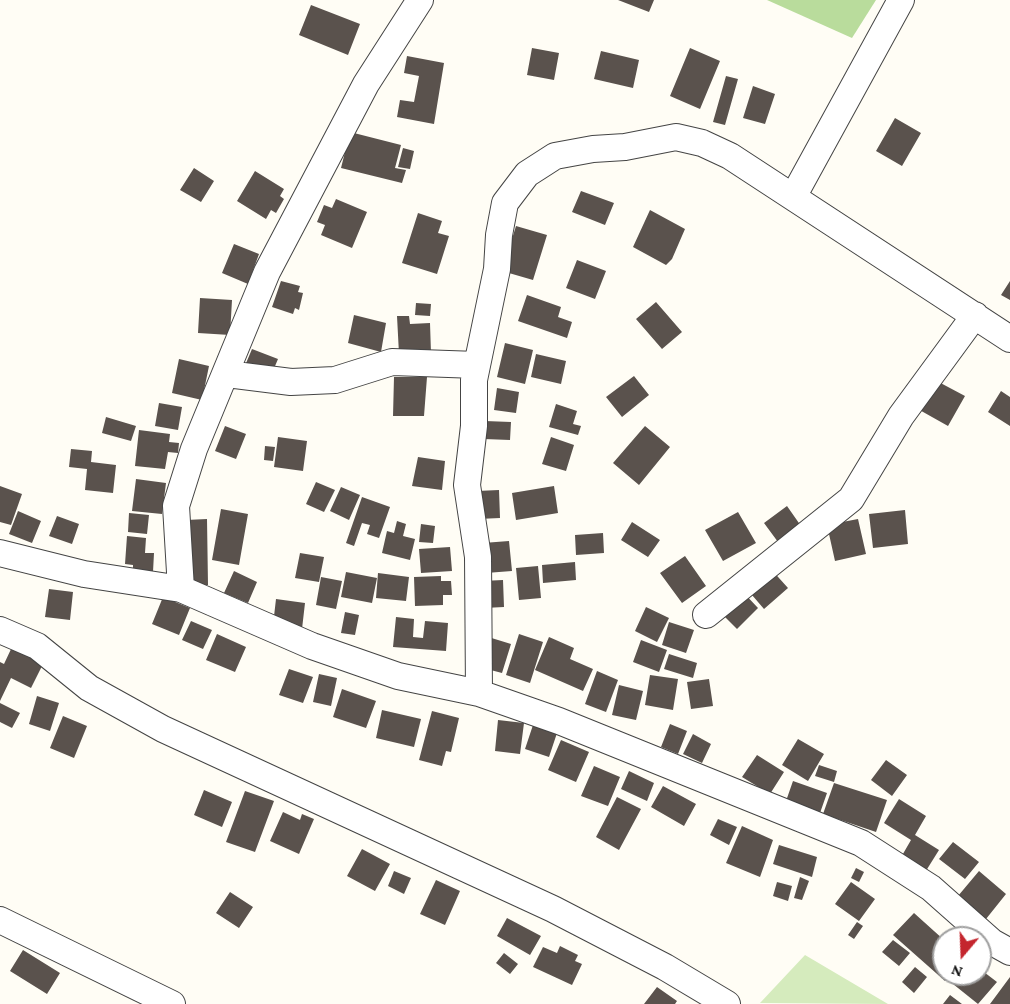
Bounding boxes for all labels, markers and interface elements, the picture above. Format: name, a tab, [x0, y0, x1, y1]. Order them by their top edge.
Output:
north arrow	[932, 926, 992, 986]
text: N	[949, 962, 965, 981]

